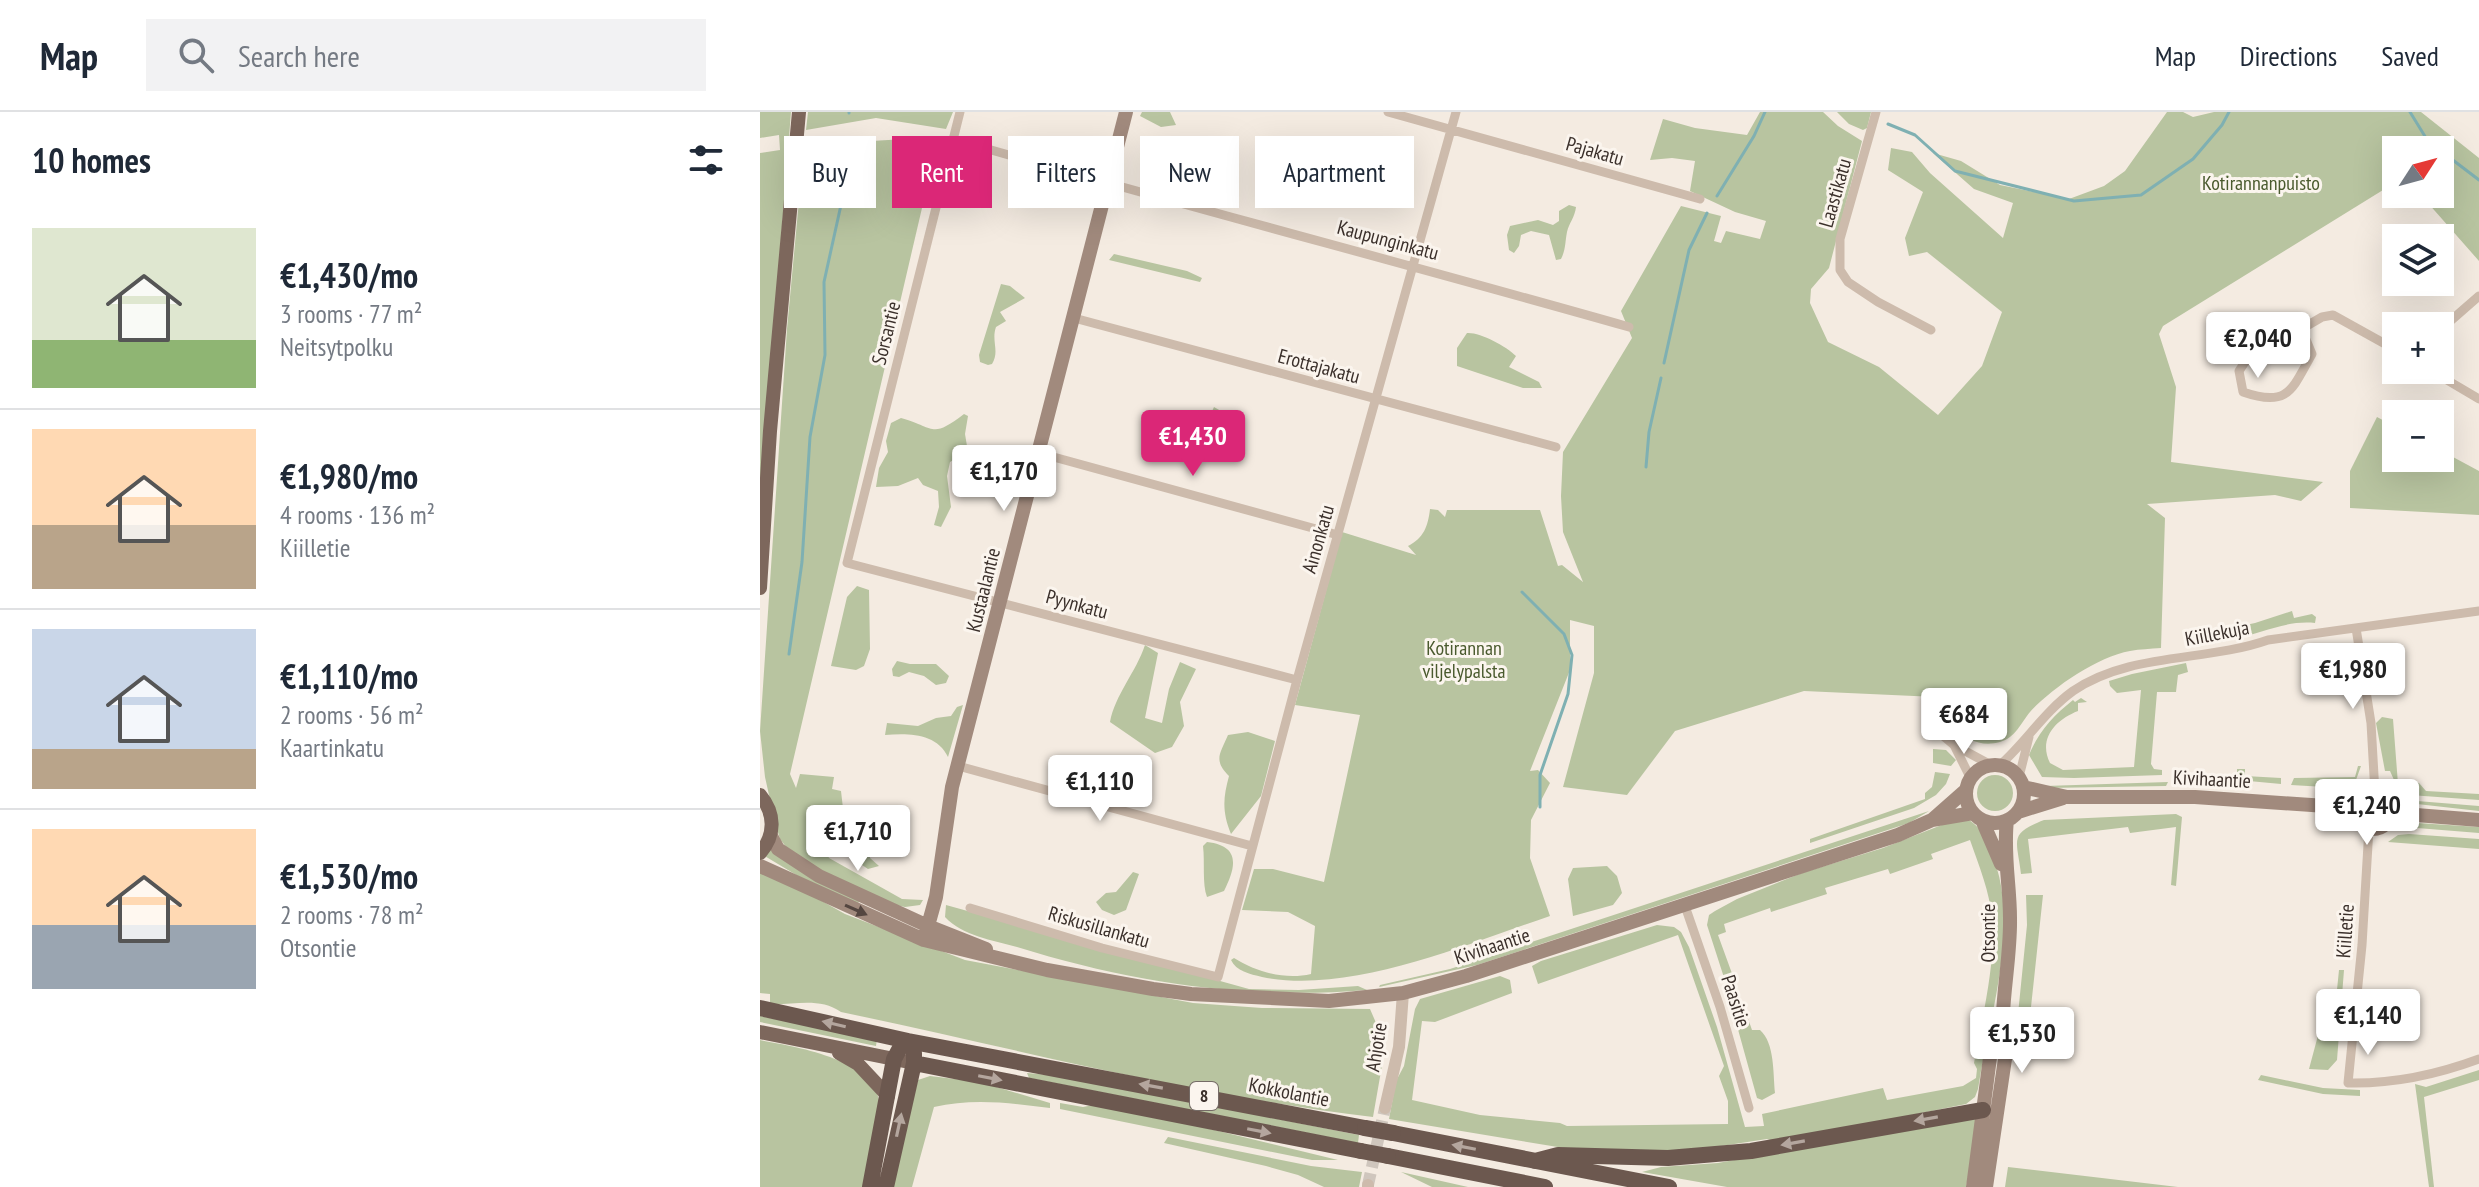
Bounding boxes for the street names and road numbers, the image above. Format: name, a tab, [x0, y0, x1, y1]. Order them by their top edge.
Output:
street label: Pajakatu	[1563, 130, 1627, 172]
street label: Laastikatu	[1813, 156, 1857, 230]
street label: Kaupunginkatu	[1334, 214, 1442, 266]
street label: Sorsantie	[866, 299, 906, 367]
street label: Erottajakatu	[1275, 343, 1363, 389]
street label: Ainonkatu	[1296, 502, 1340, 576]
street label: Kustaalantie	[960, 545, 1006, 635]
street label: Pyynkatu	[1043, 583, 1111, 625]
street label: Kiillekuja	[2183, 614, 2251, 652]
street label: Kivihaantie	[2172, 764, 2252, 794]
street label: Riskusillankatu	[1045, 900, 1153, 954]
street label: Kiilletie	[2330, 903, 2360, 959]
street label: Otsontie	[1975, 904, 2001, 962]
street label: Kivihaantie	[1451, 922, 1533, 970]
street label: Paasitie	[1715, 971, 1757, 1031]
street label: Ahjotie	[1359, 1021, 1393, 1073]
street label: Kokkolantie	[1247, 1071, 1331, 1113]
road number: 8	[1190, 1082, 1218, 1110]

